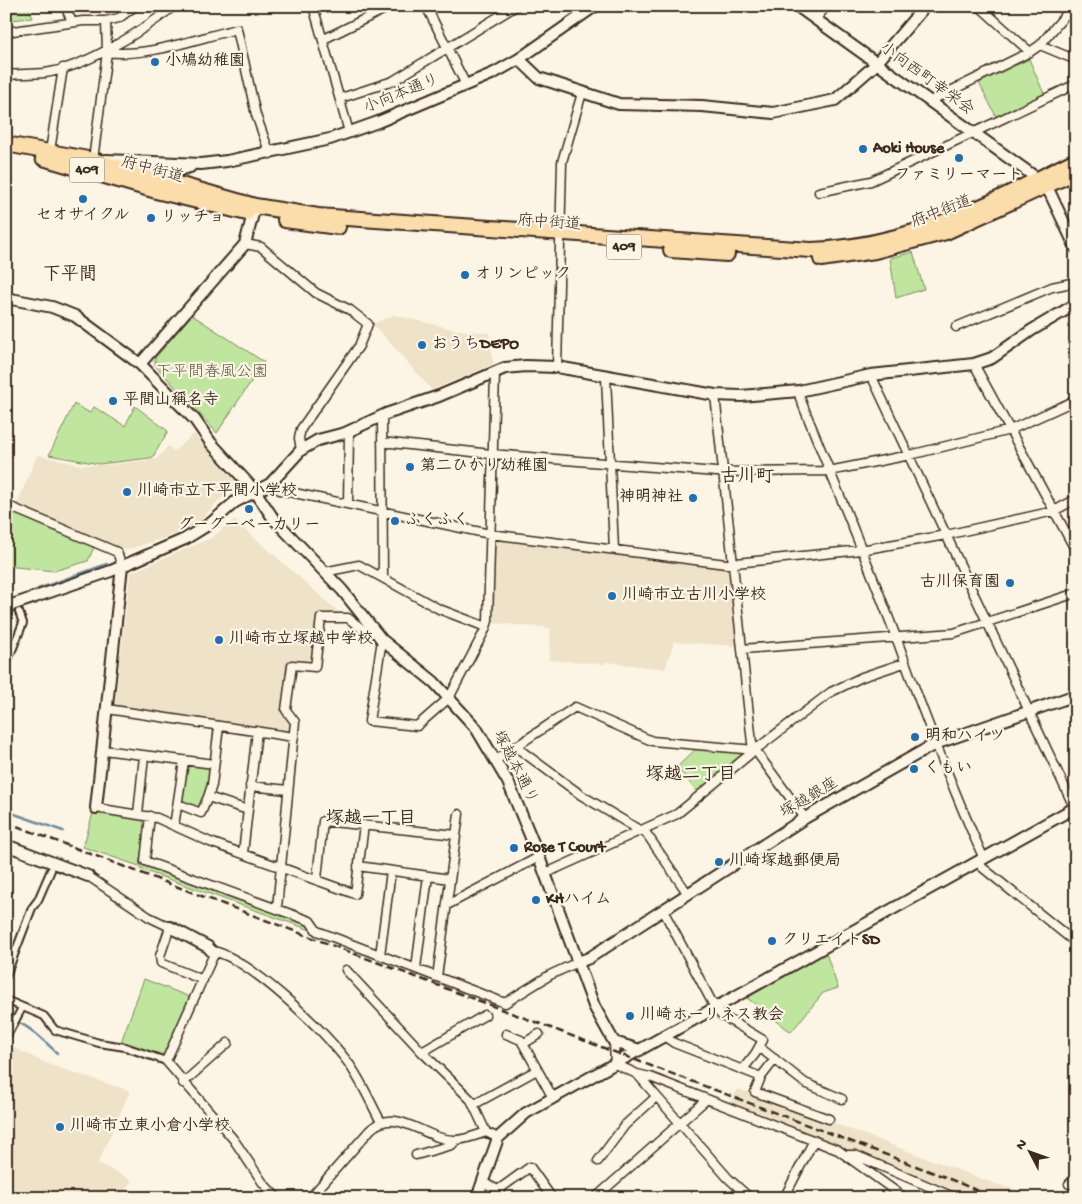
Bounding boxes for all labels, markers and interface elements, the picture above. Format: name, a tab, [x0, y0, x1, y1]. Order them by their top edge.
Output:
street label: 小向西町幸栄会	[875, 38, 978, 121]
place label: 小鳩幼稚園	[165, 51, 245, 72]
marker: 小鳩幼稚園	[149, 56, 161, 68]
street label: 小向本通り	[361, 70, 443, 119]
place label: Aoki House	[872, 140, 945, 159]
marker: Aoki House	[857, 143, 869, 155]
marker: ファミリーマート	[953, 152, 965, 164]
street label: 府中街道	[119, 153, 186, 188]
road number: 409	[70, 158, 104, 182]
place label: ファミリーマート	[895, 167, 1023, 186]
street label: 府中街道	[908, 192, 975, 233]
marker: セオサイクル	[77, 193, 89, 205]
place label: セオサイクル	[36, 207, 130, 226]
place label: リッチョ	[161, 209, 225, 228]
street label: 府中街道	[516, 211, 582, 236]
marker: リッチョ	[145, 212, 157, 224]
road number: 409	[606, 234, 642, 260]
district label: 下平間	[43, 264, 97, 286]
place label: オリンピック	[475, 266, 571, 285]
marker: オリンピック	[459, 269, 471, 281]
place label: おうちDEPO	[432, 335, 519, 355]
marker: おうちDEPO	[416, 339, 428, 351]
park label: 下平間春風公園	[156, 362, 268, 383]
place label: 平間山稱名寺	[123, 390, 219, 411]
marker: 平間山稱名寺	[107, 395, 119, 407]
place label: 第二ひかり幼稚園	[420, 456, 548, 477]
marker: 第二ひかり幼稚園	[404, 461, 416, 473]
district label: 古川町	[720, 466, 774, 488]
place label: 川崎市立下平間小学校	[137, 481, 297, 502]
marker: 川崎市立下平間小学校	[121, 486, 133, 498]
place label: 神明神社	[619, 488, 683, 508]
marker: 神明神社	[687, 492, 699, 504]
marker: グーグーベーカリー	[243, 503, 255, 515]
place label: ふくふく	[405, 511, 469, 531]
place label: グーグーベーカリー	[178, 515, 320, 536]
marker: ふくふく	[389, 515, 401, 527]
place label: 古川保育園	[920, 572, 1000, 593]
marker: 古川保育園	[1004, 577, 1016, 589]
place label: 川崎市立古川小学校	[622, 585, 766, 606]
marker: 川崎市立古川小学校	[606, 590, 618, 602]
place label: 川崎市立塚越中学校	[229, 629, 373, 650]
marker: 川崎市立塚越中学校	[213, 634, 225, 646]
place label: 明和ハイツ	[925, 727, 1005, 747]
street label: 塚越本通り	[487, 728, 542, 808]
marker: 明和ハイツ	[909, 731, 921, 743]
place label: くもい	[924, 759, 972, 779]
marker: くもい	[908, 763, 920, 775]
district label: 塚越二丁目	[646, 764, 736, 786]
street label: 塚越銀座	[777, 773, 842, 824]
district label: 塚越一丁目	[326, 808, 416, 830]
place label: Rose T Court	[523, 839, 607, 858]
marker: Rose T Court	[508, 842, 520, 854]
place label: 川崎塚越郵便局	[729, 851, 841, 872]
marker: 川崎塚越郵便局	[713, 856, 725, 868]
place label: KHハイム	[545, 891, 611, 910]
marker: KHハイム	[530, 894, 542, 906]
place label: クリエイトSD	[782, 932, 880, 951]
marker: クリエイトSD	[766, 935, 778, 947]
place label: 川崎ホーリネス教会	[640, 1005, 784, 1026]
marker: 川崎ホーリネス教会	[624, 1010, 636, 1022]
place label: 川崎市立東小倉小学校	[70, 1116, 230, 1137]
marker: 川崎市立東小倉小学校	[54, 1121, 66, 1133]
north arrow	[1004, 1126, 1054, 1176]
text: N	[1013, 1136, 1031, 1154]

